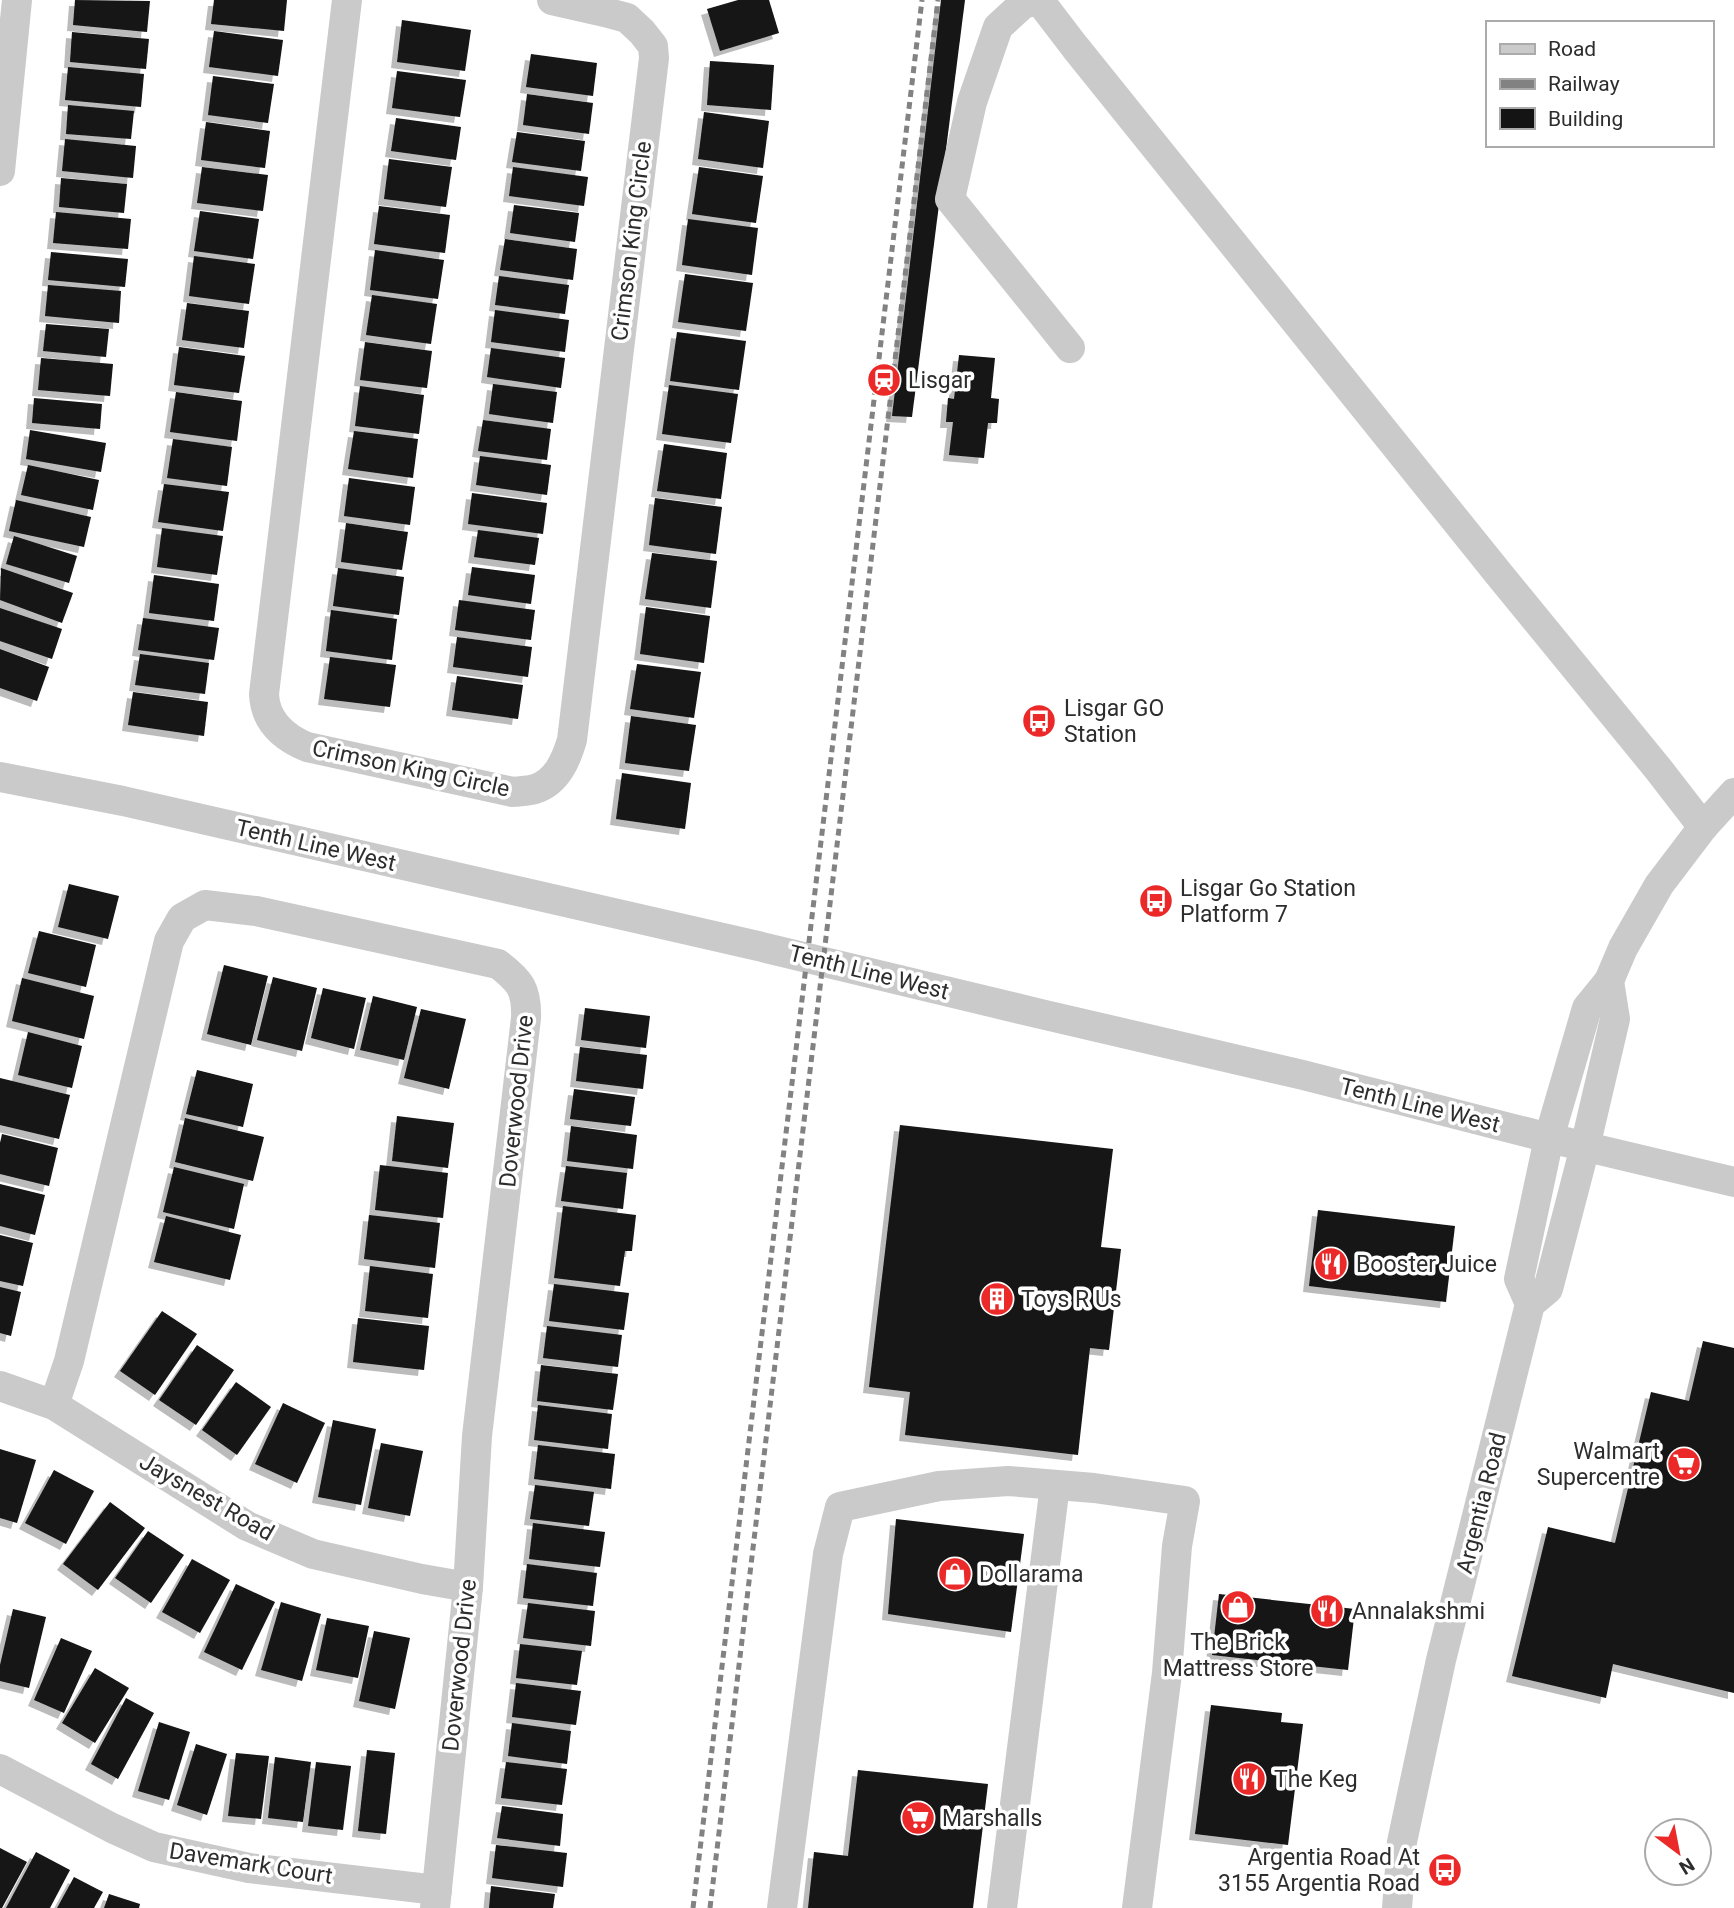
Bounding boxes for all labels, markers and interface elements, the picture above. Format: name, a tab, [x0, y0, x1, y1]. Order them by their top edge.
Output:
legend	[1486, 21, 1713, 147]
text: Road	[1548, 37, 1596, 61]
text: Railway	[1548, 72, 1620, 96]
text: Building	[1548, 107, 1623, 131]
street label: Crimson King Circle	[606, 140, 657, 343]
station icon: Lisgar	[865, 361, 903, 399]
place label: Lisgar	[908, 367, 971, 394]
place label: Lisgar GO Station	[1064, 695, 1164, 748]
bus stop icon: Lisgar GO Station	[1020, 702, 1058, 740]
street label: Crimson King Circle	[310, 734, 512, 803]
street label: Tenth Line West	[233, 814, 399, 877]
place label: Lisgar Go Station Platform 7	[1180, 875, 1356, 928]
bus stop icon: Lisgar Go Station Platform 7	[1137, 882, 1175, 920]
street label: Tenth Line West	[786, 940, 952, 1005]
street label: Doverwood Drive	[494, 1014, 539, 1189]
street label: Tenth Line West	[1337, 1073, 1503, 1138]
restaurant icon: Booster Juice	[1312, 1245, 1350, 1283]
place label: Booster Juice	[1356, 1251, 1497, 1278]
building icon: Toys R Us	[978, 1280, 1016, 1318]
place label: Toys R Us	[1021, 1286, 1122, 1313]
street label: Argentia Road	[1451, 1430, 1512, 1576]
place label: Walmart Supercentre	[1537, 1438, 1660, 1491]
supermarket icon: Walmart Supercentre	[1665, 1445, 1703, 1483]
street label: Jaysnest Road	[135, 1448, 279, 1547]
shop icon: Dollarama	[936, 1555, 974, 1593]
place label: Dollarama	[979, 1561, 1083, 1588]
street label: Doverwood Drive	[437, 1578, 482, 1753]
shop icon: The Brick Mattress Store	[1219, 1588, 1257, 1626]
restaurant icon: Annalakshmi	[1308, 1592, 1346, 1630]
place label: Annalakshmi	[1352, 1598, 1485, 1625]
place label: The Brick Mattress Store	[1163, 1629, 1313, 1682]
restaurant icon: The Keg	[1230, 1760, 1268, 1798]
place label: The Keg	[1274, 1766, 1358, 1793]
supermarket icon: Marshalls	[899, 1799, 937, 1837]
place label: Marshalls	[942, 1805, 1043, 1832]
north arrow	[1643, 1817, 1713, 1887]
street label: Davemark Court	[167, 1837, 335, 1890]
place label: Argentia Road At 3155 Argentia Road	[1218, 1844, 1420, 1897]
bus stop icon: Argentia Road At 3155 Argentia Road	[1426, 1851, 1464, 1889]
text: N	[1675, 1853, 1699, 1879]

